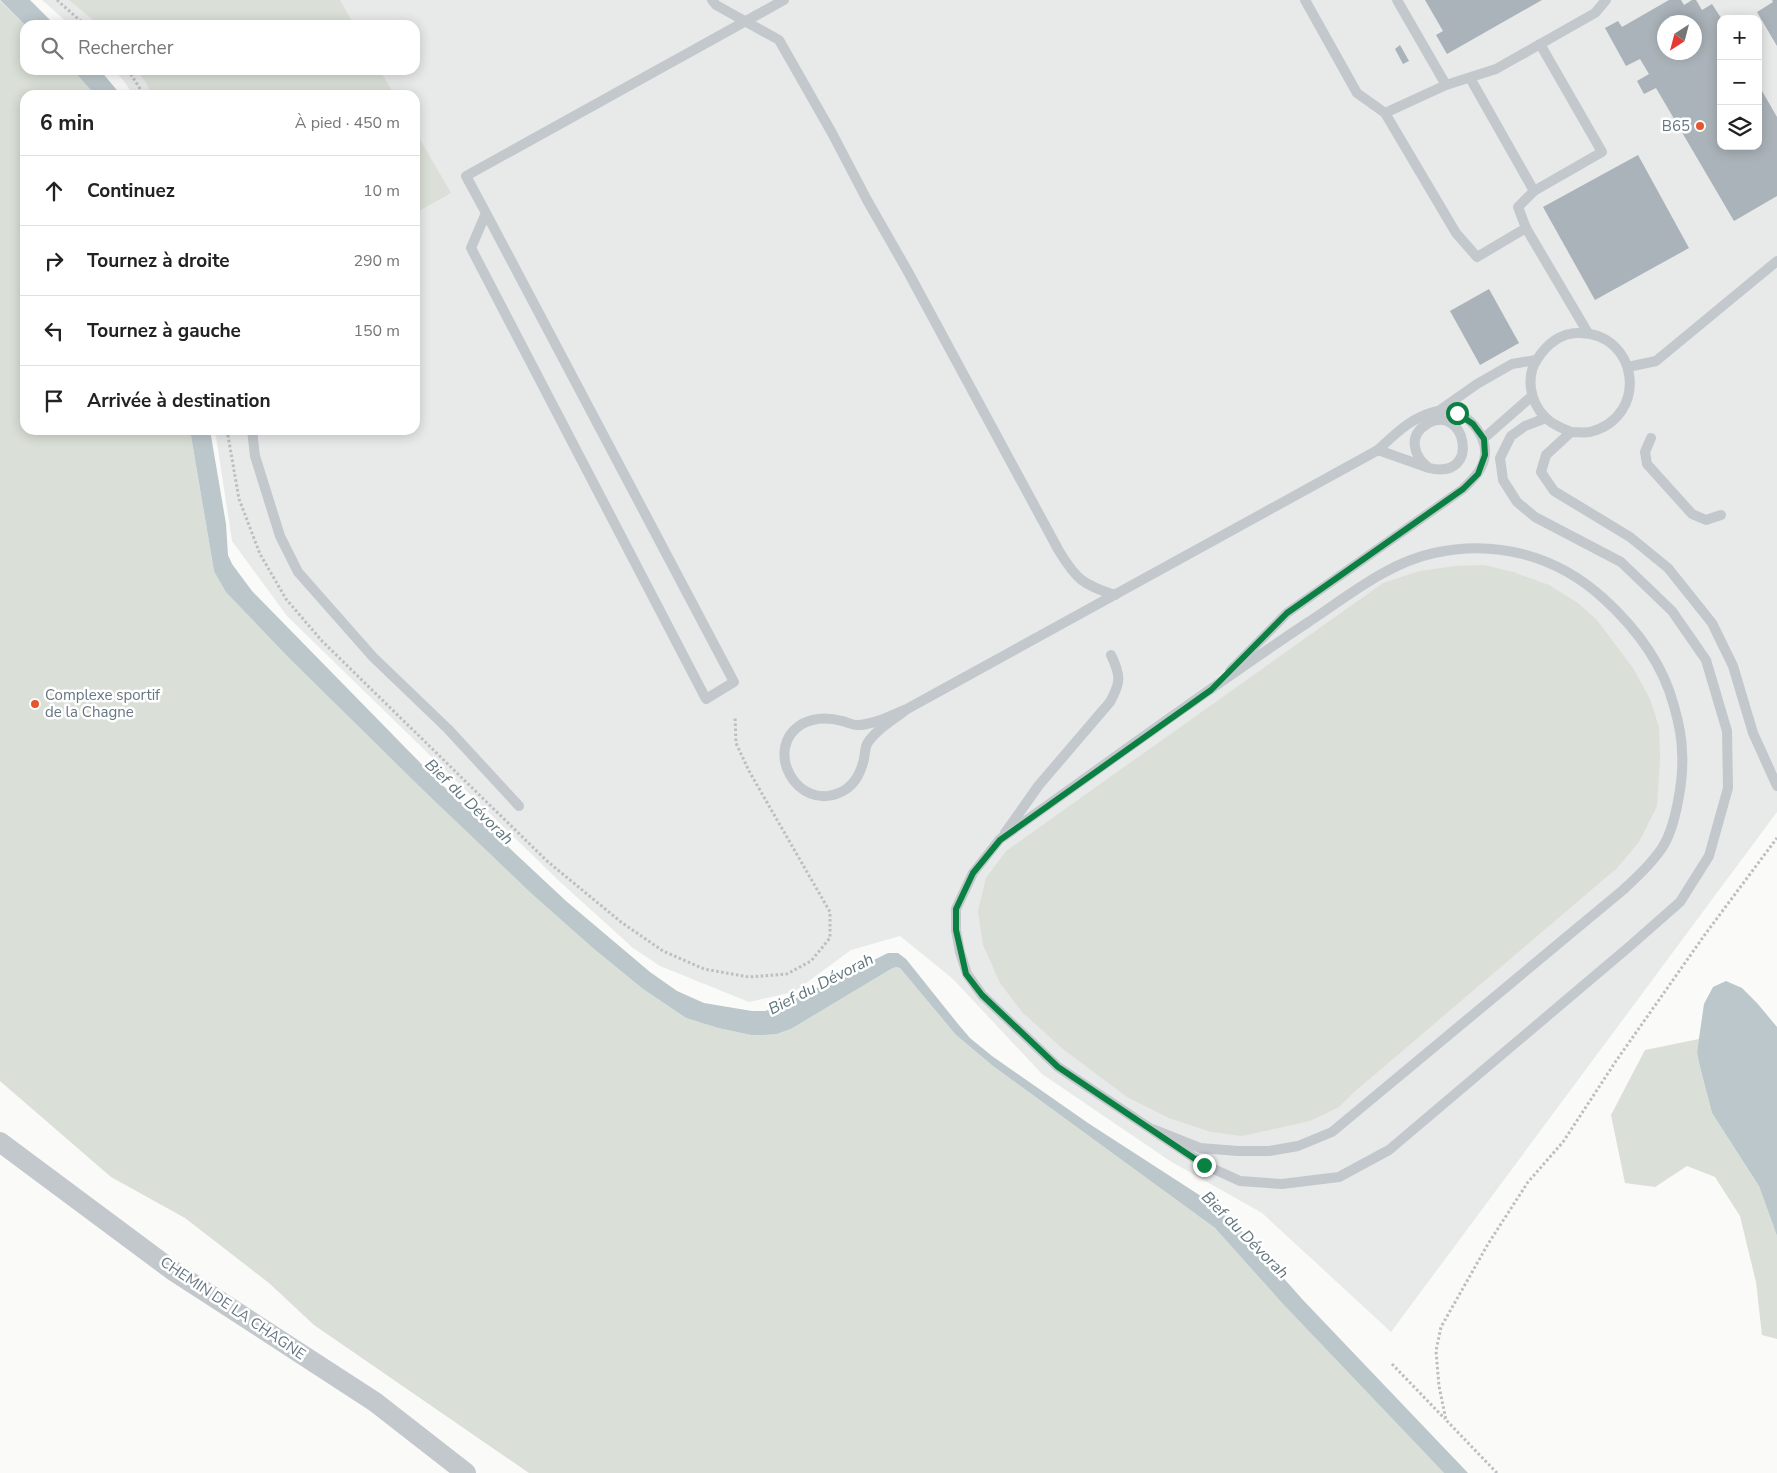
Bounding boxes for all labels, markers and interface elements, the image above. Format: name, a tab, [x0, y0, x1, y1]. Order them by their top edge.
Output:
north arrow	[1657, 15, 1702, 60]
map controls	[1717, 15, 1762, 150]
button: +	[1717, 15, 1762, 60]
search box	[20, 20, 420, 75]
icon: search	[38, 34, 66, 62]
text: Rechercher	[78, 35, 173, 61]
button: −	[1717, 60, 1762, 105]
button: layers	[1717, 105, 1762, 150]
text: 6 min	[40, 109, 94, 137]
text: À pied · 450 m	[295, 112, 400, 134]
place label: B65	[1662, 116, 1690, 136]
marker: B65	[1694, 120, 1706, 132]
icon: ahead	[40, 177, 68, 205]
text: Continuez	[87, 178, 175, 204]
text: 10 m	[363, 180, 400, 202]
icon: right	[40, 247, 68, 275]
text: Tournez à droite	[87, 248, 230, 274]
text: 290 m	[353, 250, 400, 272]
icon: left	[40, 317, 68, 345]
text: Tournez à gauche	[87, 318, 241, 344]
text: 150 m	[353, 320, 400, 342]
icon: arrive	[40, 387, 68, 415]
text: Arrivée à destination	[87, 388, 271, 414]
route start	[1446, 402, 1469, 425]
place label: Complexe sportif de la Chagne	[45, 685, 161, 722]
marker: Complexe sportif de la Chagne	[29, 698, 41, 710]
water label: Bief du Dévorah	[420, 754, 518, 850]
water label: Bief du Dévorah	[765, 948, 877, 1020]
route end	[1193, 1154, 1216, 1177]
water label: Bief du Dévorah	[1196, 1186, 1294, 1284]
street label: CHEMIN DE LA CHAGNE	[156, 1252, 310, 1364]

